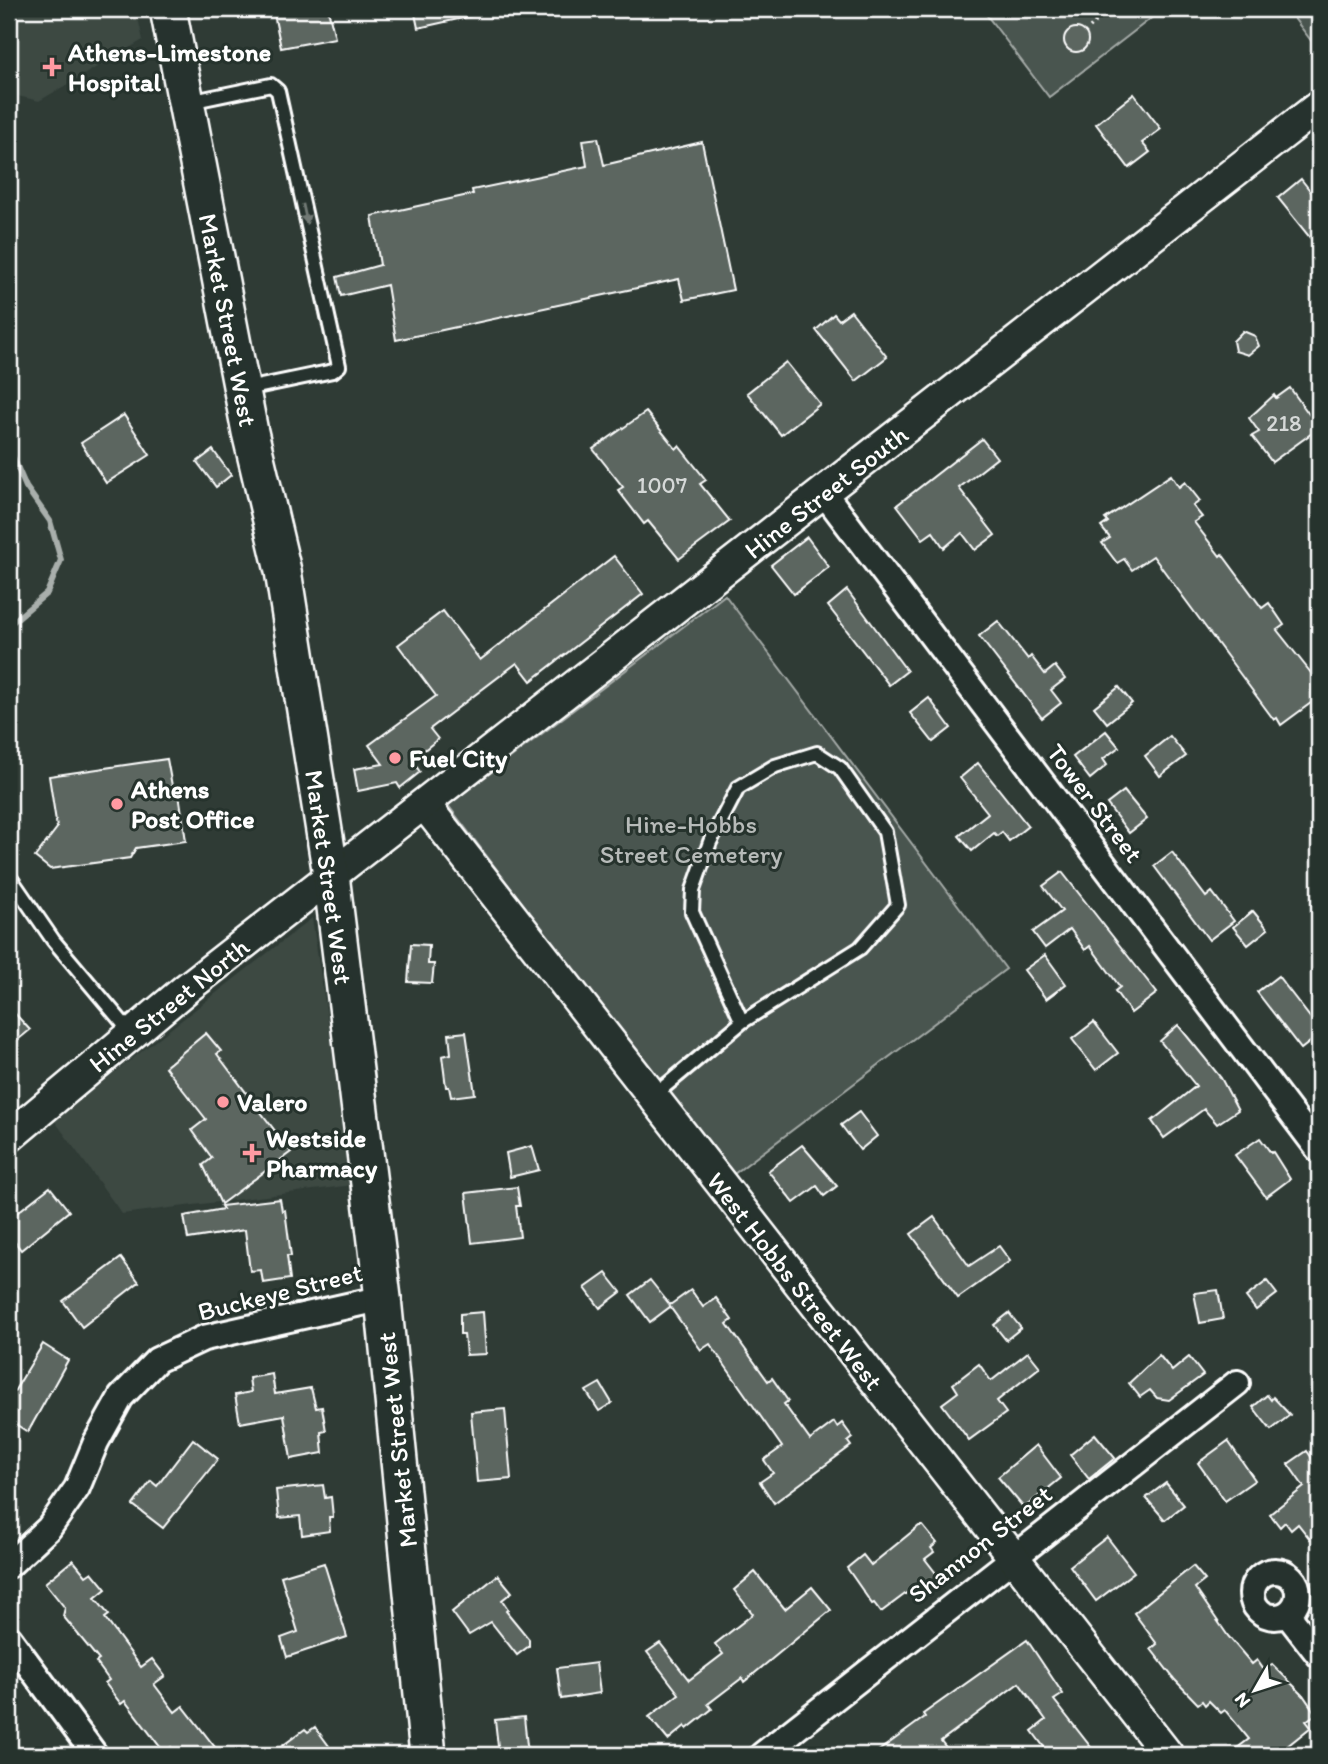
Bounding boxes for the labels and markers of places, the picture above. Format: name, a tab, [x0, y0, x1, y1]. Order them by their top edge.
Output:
place label: Athens-Limestone Hospital	[67, 36, 271, 98]
marker: Athens-Limestone Hospital	[42, 57, 62, 77]
place label: Fuel City	[409, 742, 508, 774]
marker: Fuel City	[387, 750, 403, 766]
place label: Athens Post Office	[130, 773, 255, 835]
marker: Athens Post Office	[109, 796, 125, 812]
place label: Valero	[237, 1086, 308, 1118]
marker: Valero	[215, 1094, 231, 1110]
place label: Westside Pharmacy	[266, 1122, 378, 1184]
marker: Westside Pharmacy	[244, 1145, 260, 1161]

